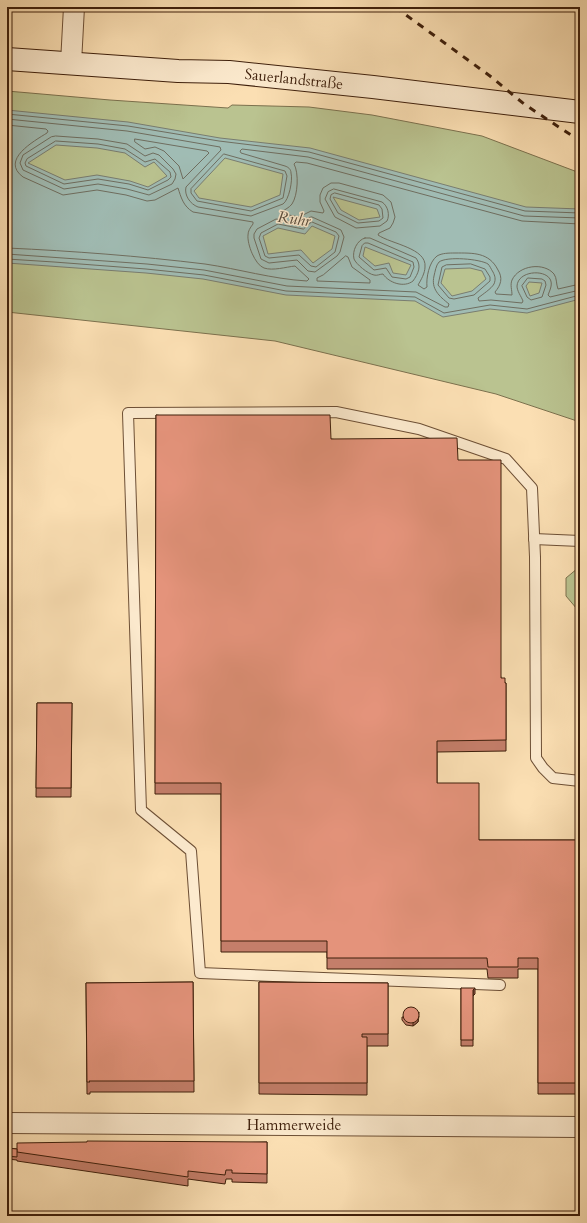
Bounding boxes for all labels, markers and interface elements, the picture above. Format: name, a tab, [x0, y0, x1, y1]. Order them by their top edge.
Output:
street label: Sauerlandstraße	[244, 64, 344, 94]
water label: Ruhr	[276, 206, 313, 232]
street label: Hammerweide	[247, 1115, 341, 1135]

